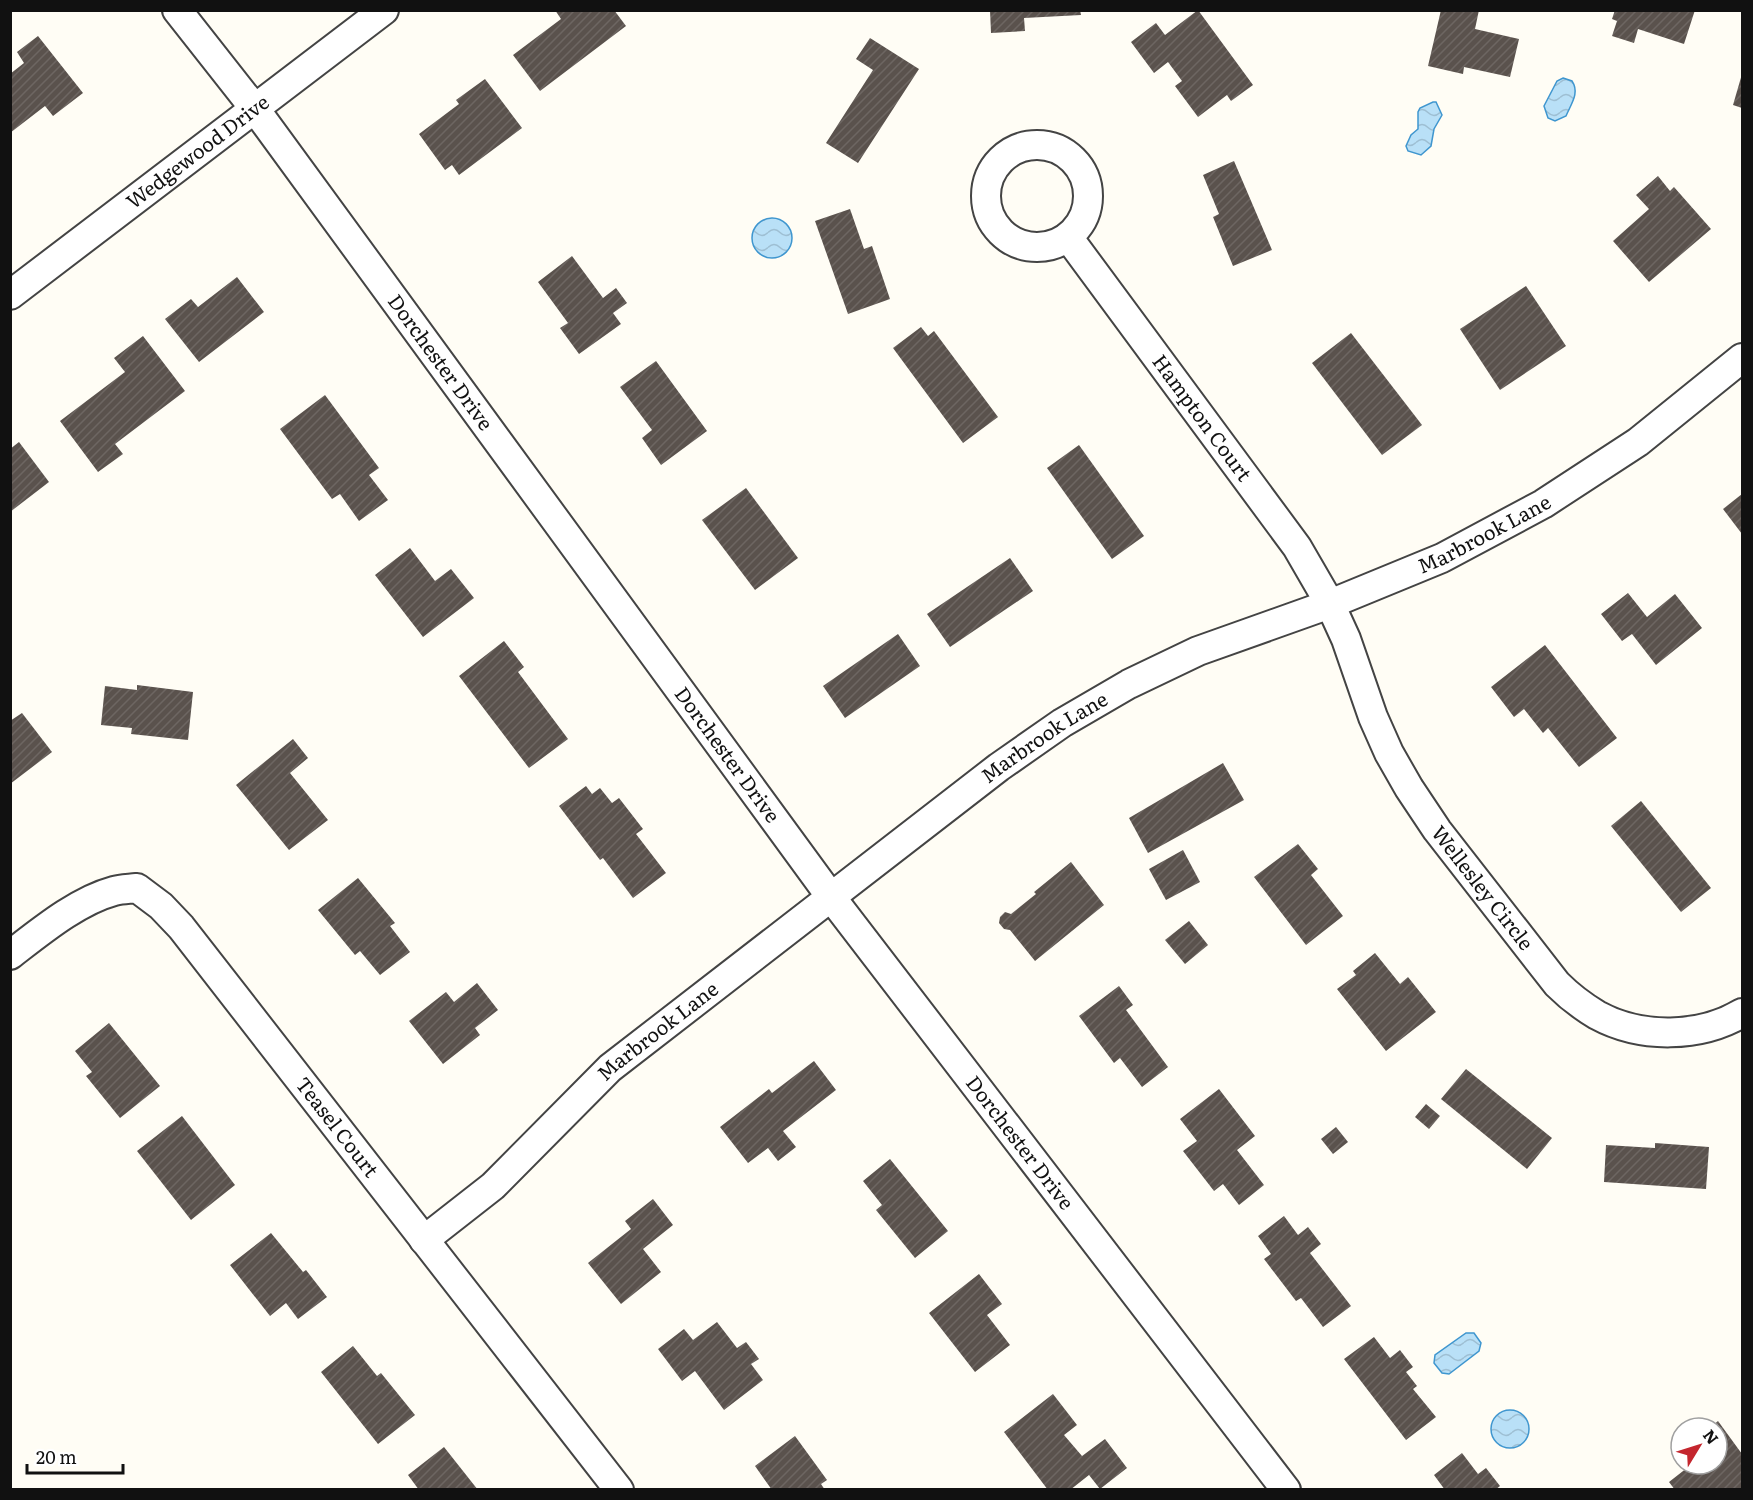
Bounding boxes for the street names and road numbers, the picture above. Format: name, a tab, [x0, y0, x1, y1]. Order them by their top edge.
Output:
street label: Wedgewood Drive	[119, 86, 274, 215]
street label: Dorchester Drive	[382, 287, 502, 436]
street label: Hampton Court	[1146, 347, 1260, 487]
street label: Marbrook Lane	[1412, 486, 1556, 580]
street label: Dorchester Drive	[669, 679, 789, 828]
street label: Marbrook Lane	[974, 683, 1113, 789]
street label: Wellesley Circle	[1425, 818, 1542, 956]
street label: Marbrook Lane	[589, 973, 724, 1087]
street label: Dorchester Drive	[960, 1068, 1083, 1215]
street label: Teasel Court	[290, 1070, 387, 1183]

